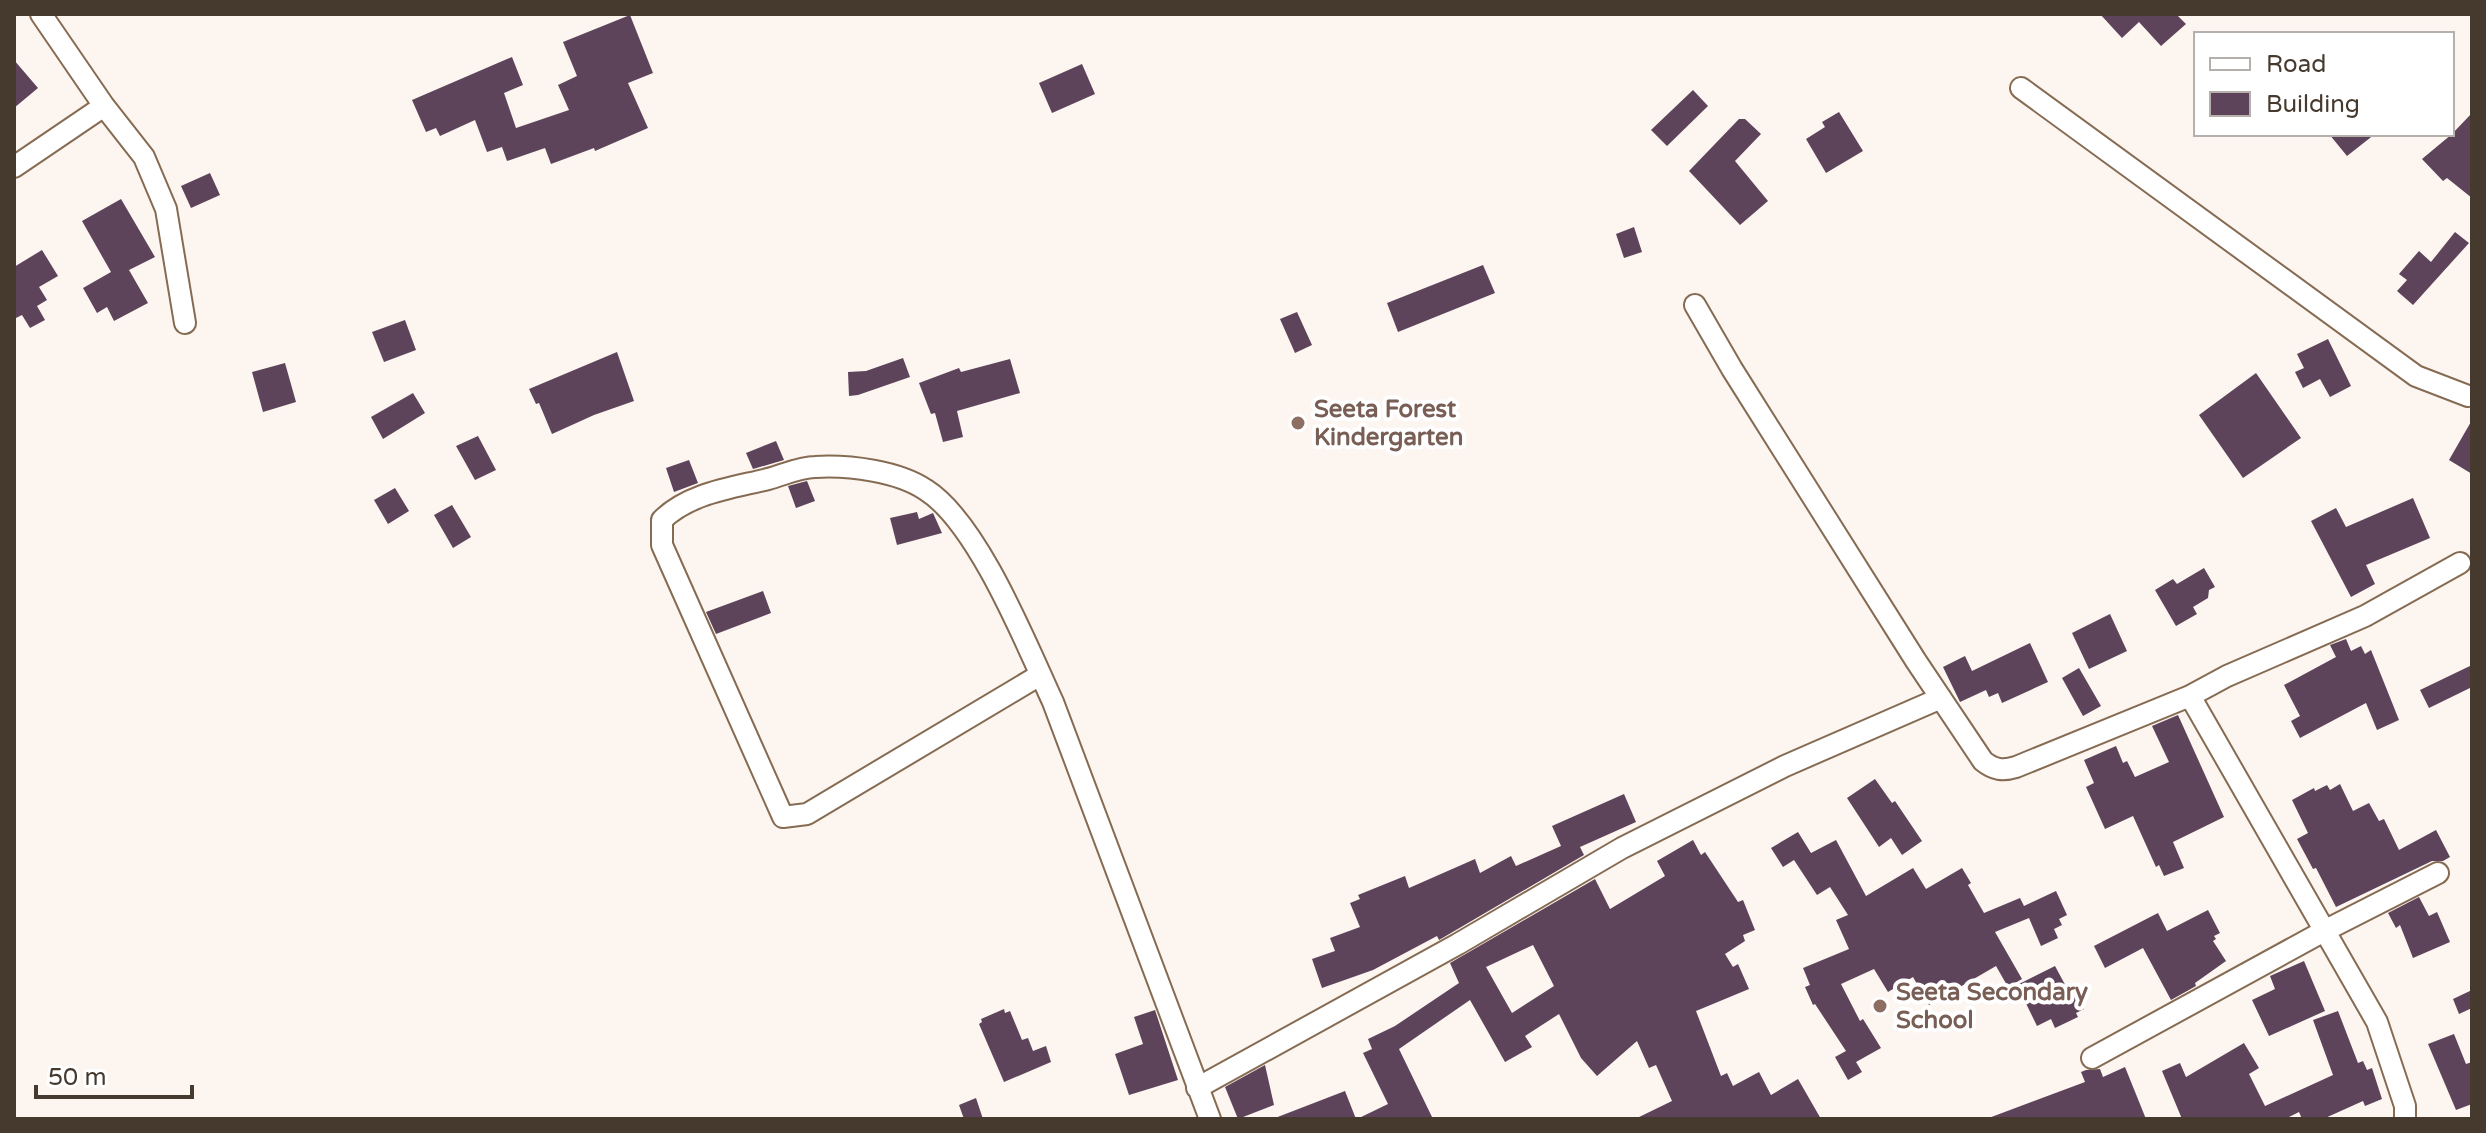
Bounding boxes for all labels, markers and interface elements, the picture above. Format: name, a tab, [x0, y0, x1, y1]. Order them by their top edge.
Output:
legend	[2194, 32, 2454, 136]
text: Road	[2266, 50, 2326, 79]
text: Building	[2266, 90, 2360, 119]
place label: Seeta Forest Kindergarten	[1314, 395, 1463, 452]
marker: Seeta Forest Kindergarten	[1289, 414, 1307, 432]
place label: Seeta Secondary School	[1896, 978, 2088, 1035]
marker: Seeta Secondary School	[1871, 997, 1889, 1015]
scale bar	[36, 1049, 192, 1099]
text: 50 m	[48, 1063, 106, 1092]

